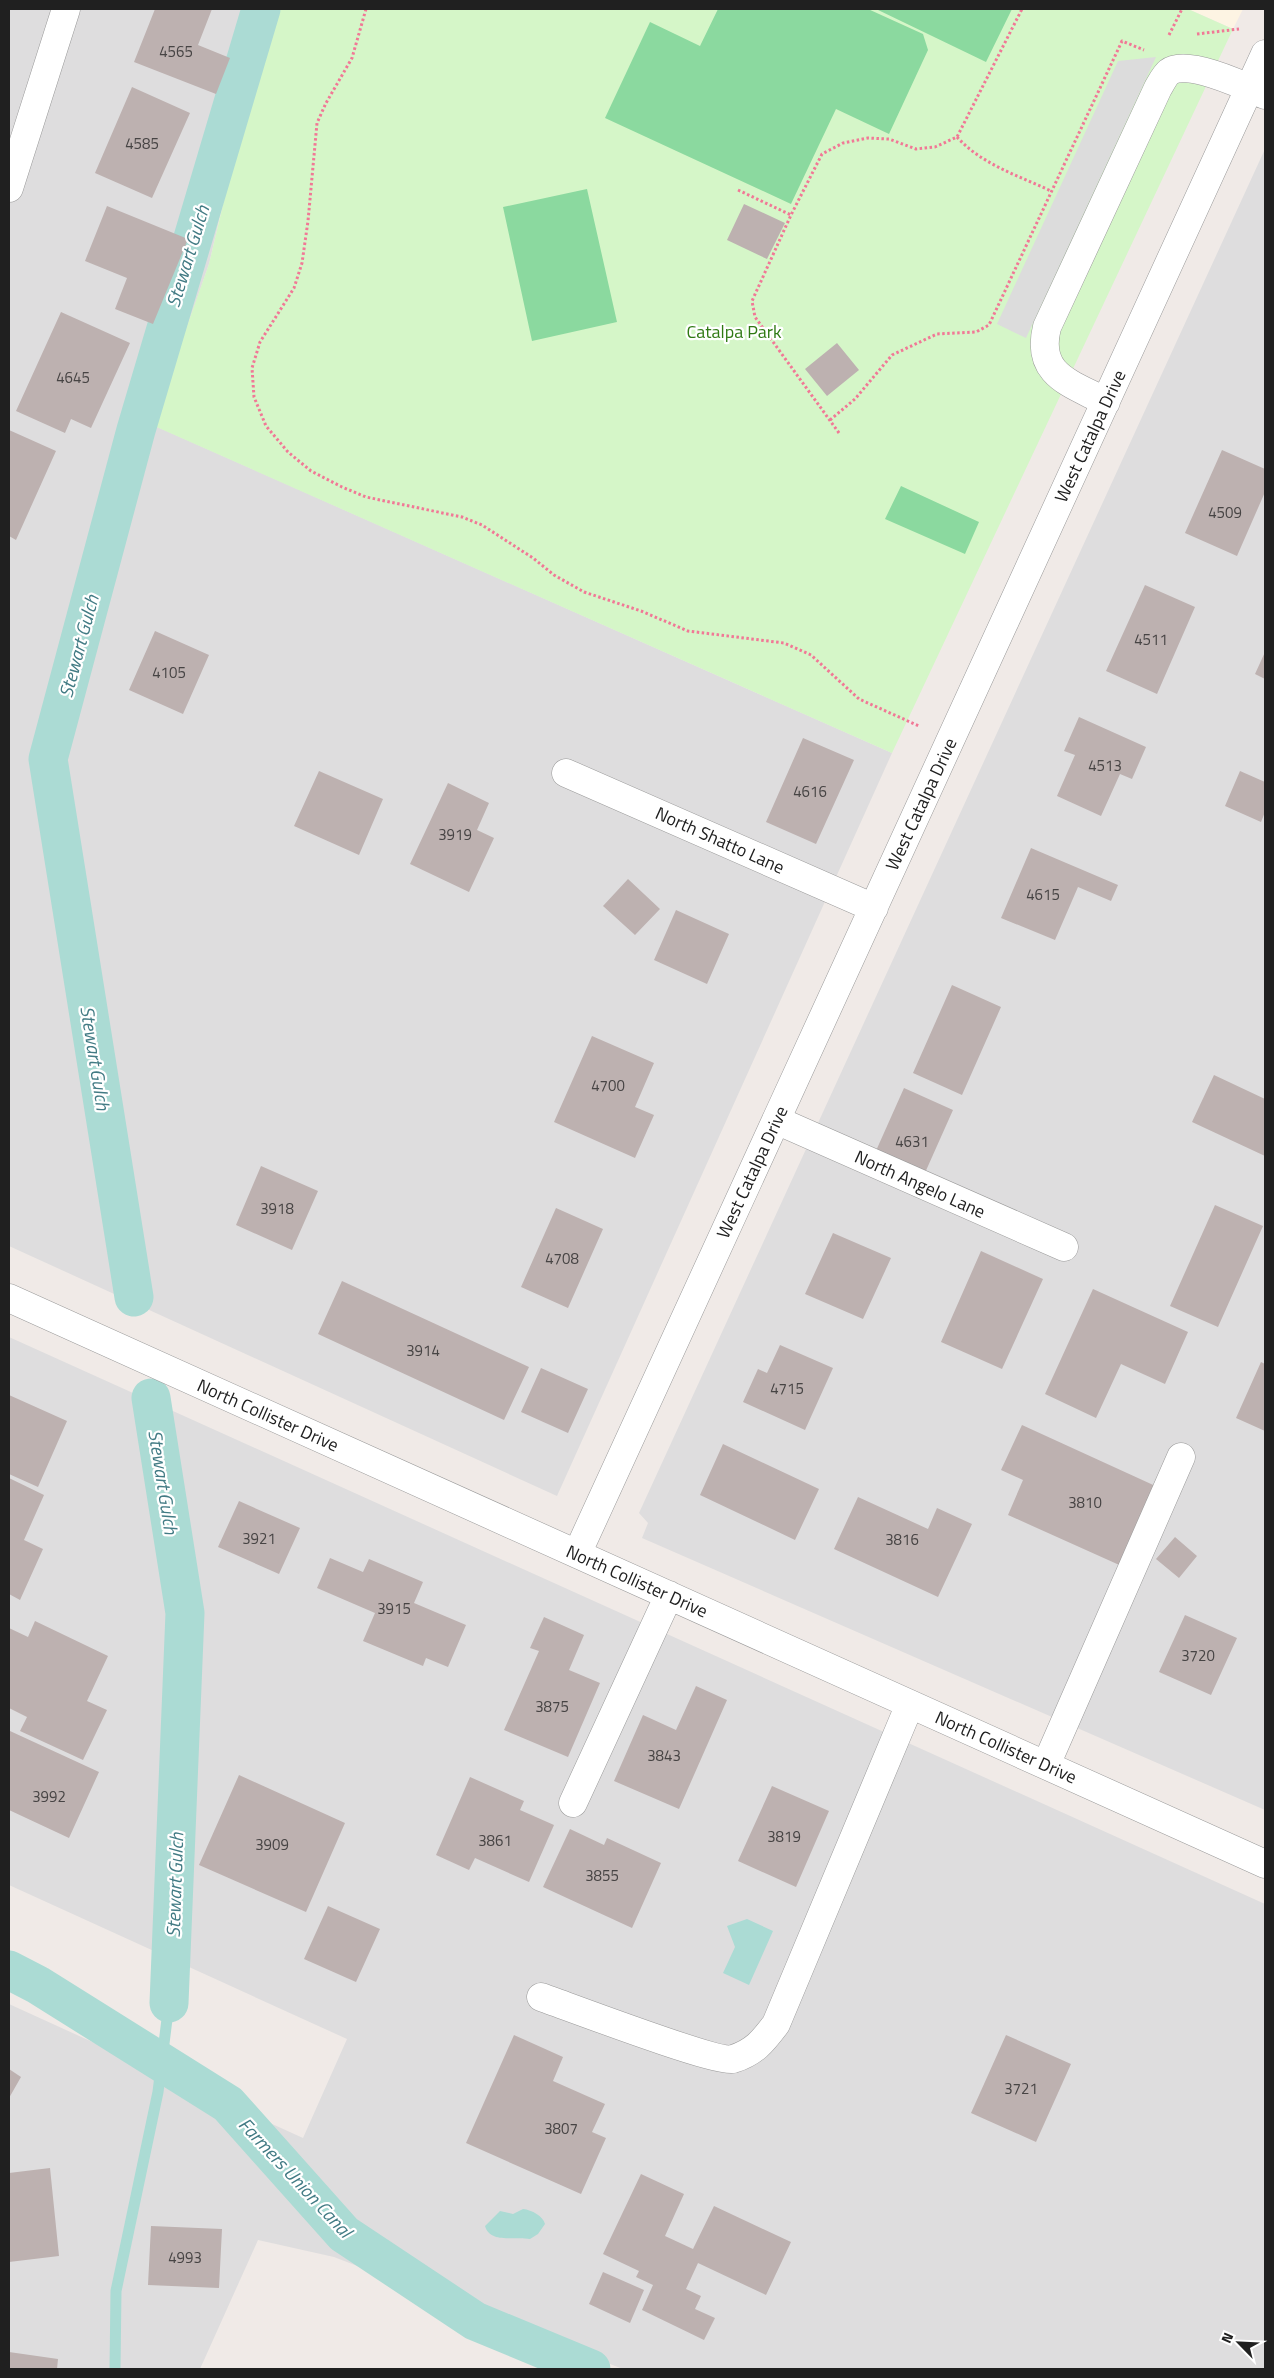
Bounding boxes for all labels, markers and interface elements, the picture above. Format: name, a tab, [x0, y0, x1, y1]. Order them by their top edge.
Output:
house number: 4565	[159, 40, 193, 63]
house number: 4585	[125, 132, 159, 155]
water label: Stewart Gulch	[158, 201, 216, 311]
park label: Catalpa Park	[686, 318, 782, 345]
street label: West Catalpa Drive	[1047, 365, 1133, 507]
house number: 4645	[56, 366, 90, 389]
house number: 4509	[1208, 501, 1242, 524]
water label: Stewart Gulch	[50, 591, 106, 701]
house number: 4511	[1134, 628, 1168, 651]
house number: 4105	[152, 661, 186, 684]
street label: West Catalpa Drive	[878, 733, 964, 875]
house number: 4513	[1088, 754, 1122, 777]
house number: 4616	[793, 780, 827, 803]
street label: North Shatto Lane	[651, 799, 789, 881]
house number: 3919	[438, 823, 472, 846]
house number: 4615	[1026, 883, 1060, 906]
water label: Stewart Gulch	[73, 1004, 119, 1113]
house number: 4700	[591, 1074, 625, 1097]
street label: West Catalpa Drive	[709, 1101, 795, 1243]
house number: 4631	[895, 1130, 929, 1153]
street label: North Angelo Lane	[850, 1143, 990, 1225]
house number: 3918	[260, 1197, 294, 1220]
house number: 4708	[545, 1247, 579, 1270]
house number: 3914	[406, 1339, 440, 1362]
street label: North Collister Drive	[193, 1372, 343, 1458]
house number: 4715	[770, 1377, 804, 1400]
water label: Stewart Gulch	[141, 1428, 187, 1537]
house number: 3810	[1068, 1491, 1102, 1514]
house number: 3921	[242, 1527, 276, 1550]
house number: 3816	[885, 1528, 919, 1551]
street label: North Collister Drive	[562, 1538, 712, 1624]
house number: 3915	[377, 1597, 411, 1620]
house number: 3720	[1181, 1644, 1215, 1667]
house number: 3875	[535, 1695, 569, 1718]
street label: North Collister Drive	[931, 1704, 1081, 1790]
house number: 3843	[647, 1744, 681, 1767]
house number: 3992	[32, 1785, 66, 1808]
house number: 3819	[767, 1825, 801, 1848]
house number: 3861	[478, 1829, 512, 1852]
water label: Stewart Gulch	[158, 1831, 190, 1938]
house number: 3909	[255, 1833, 289, 1856]
house number: 3855	[585, 1864, 619, 1887]
house number: 3721	[1004, 2077, 1038, 2100]
water label: Farmers Union Canal	[232, 2110, 361, 2245]
house number: 3807	[544, 2117, 578, 2140]
house number: 4993	[168, 2246, 202, 2269]
north arrow	[1214, 2318, 1264, 2368]
text: N	[1215, 2329, 1238, 2346]

